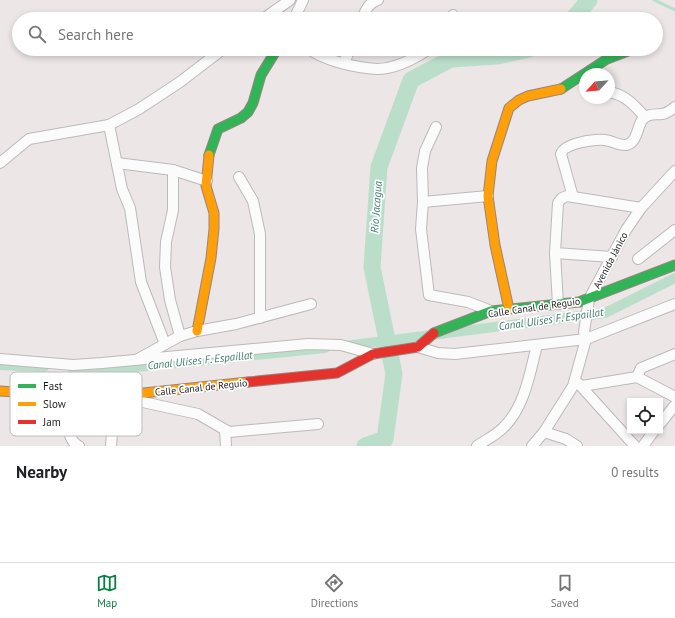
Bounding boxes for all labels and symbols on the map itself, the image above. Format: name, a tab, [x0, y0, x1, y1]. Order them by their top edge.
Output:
north arrow	[579, 68, 615, 104]
water label: Río Jacagua	[367, 180, 385, 233]
street label: Avenida Jánico	[590, 230, 631, 291]
street label: Calle Canal de Reguio	[487, 295, 581, 320]
water label: Canal Ulises F. Espaillat	[498, 305, 605, 333]
water label: Canal Ulises F. Espaillat	[147, 347, 254, 372]
legend	[10, 372, 142, 436]
street label: Calle Canal de Reguio	[154, 376, 248, 399]
text: Fast	[43, 379, 63, 393]
text: Slow	[43, 397, 66, 411]
text: Jam	[42, 415, 61, 429]

